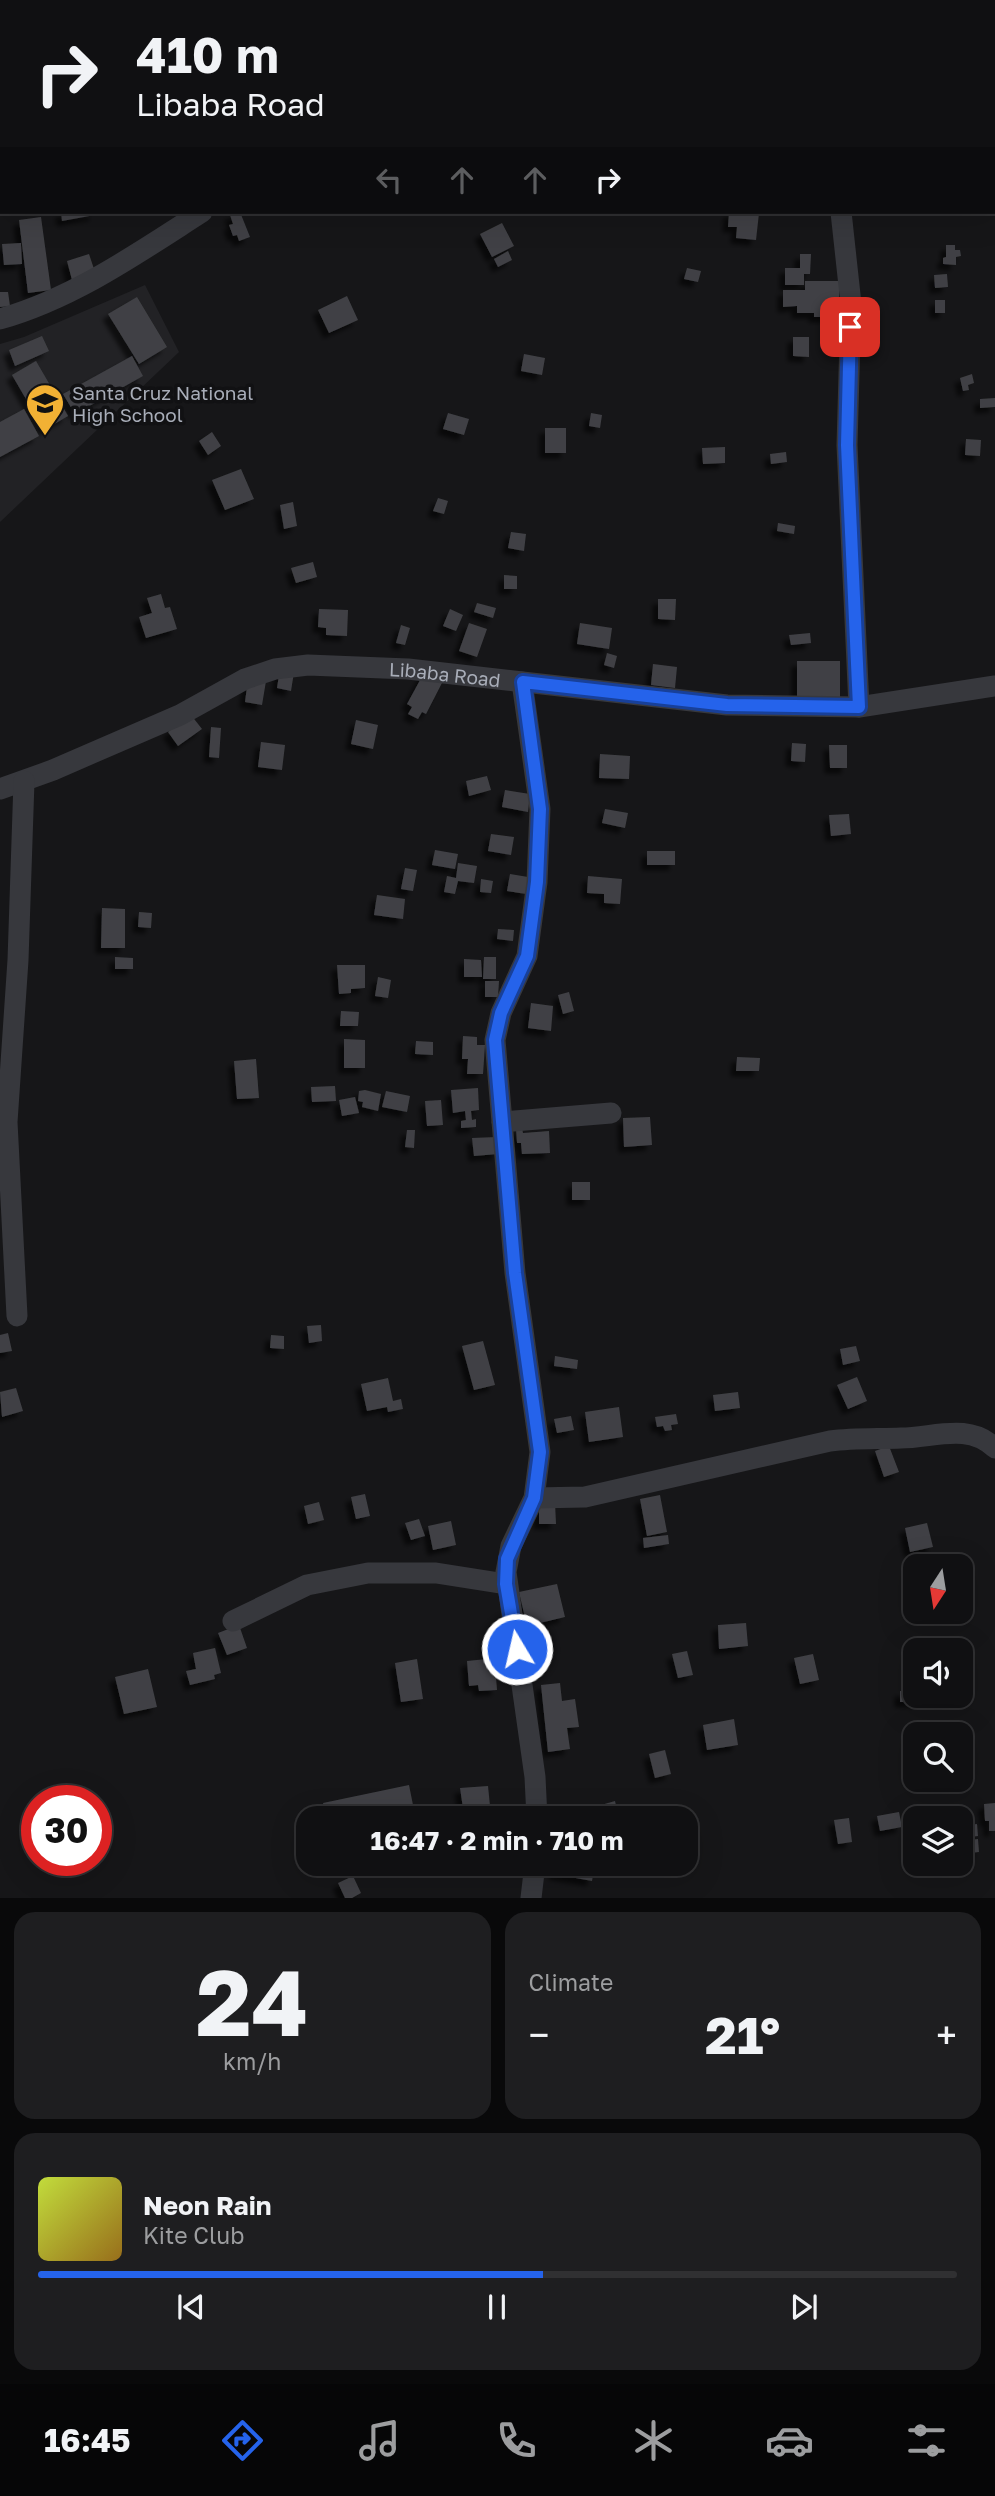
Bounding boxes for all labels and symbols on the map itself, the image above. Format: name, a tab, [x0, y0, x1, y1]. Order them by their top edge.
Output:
pin	[820, 297, 880, 357]
place label: Santa Cruz National High School	[72, 381, 253, 426]
school or university icon: Santa Cruz National High School	[24, 382, 66, 437]
street label: Libaba Road	[389, 657, 502, 691]
north arrow	[903, 1554, 973, 1624]
position arrow	[480, 1612, 554, 1686]
speed limit sign: 30	[21, 1785, 112, 1876]

